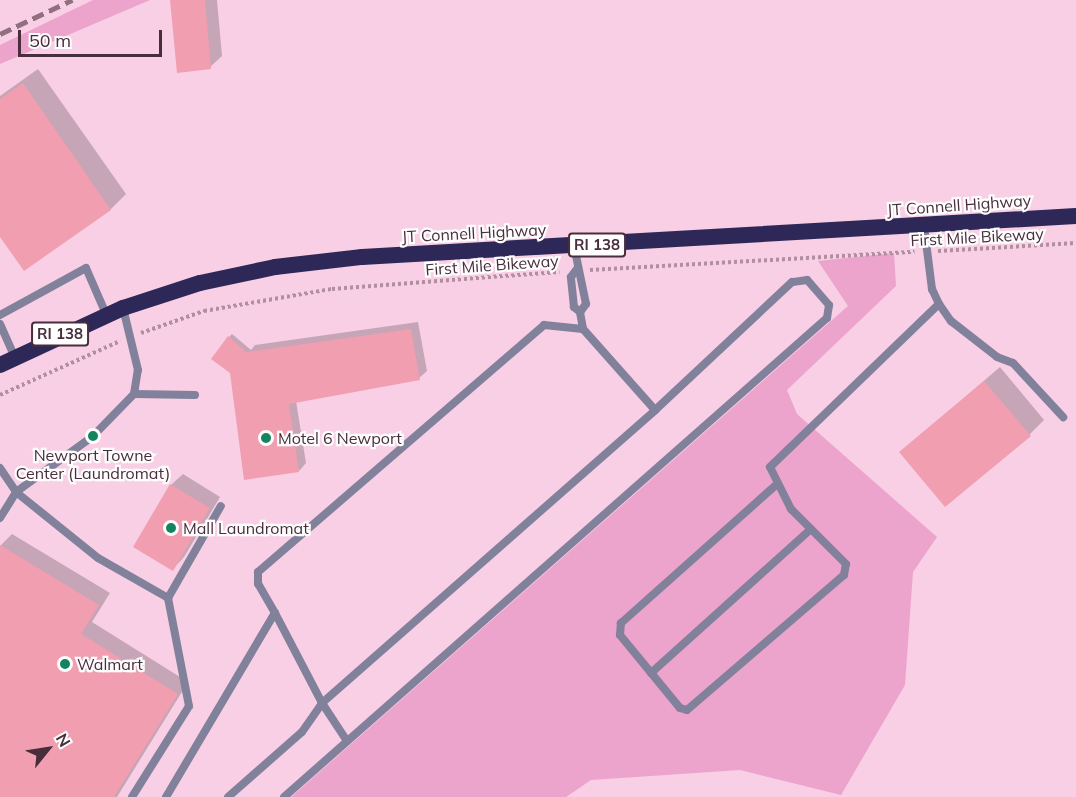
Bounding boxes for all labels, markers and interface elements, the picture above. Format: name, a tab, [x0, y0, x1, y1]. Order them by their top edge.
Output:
scale bar	[21, 18, 165, 56]
text: 50 m	[29, 29, 71, 52]
street label: JT Connell Highway	[886, 190, 1032, 220]
street label: JT Connell Highway	[401, 220, 547, 246]
street label: First Mile Bikeway	[910, 224, 1044, 250]
road number: RI 138	[567, 233, 627, 257]
street label: First Mile Bikeway	[425, 251, 559, 279]
road number: RI 138	[30, 322, 90, 346]
place label: Motel 6 Newport	[278, 428, 402, 448]
marker: Newport Towne Center (Laundromat)	[86, 429, 100, 443]
marker: Motel 6 Newport	[259, 431, 273, 445]
place label: Newport Towne Center (Laundromat)	[16, 445, 170, 483]
place label: Mall Laundromat	[183, 518, 309, 538]
marker: Mall Laundromat	[164, 521, 178, 535]
place label: Walmart	[77, 654, 143, 674]
marker: Walmart	[58, 657, 72, 671]
north arrow	[18, 719, 78, 779]
text: N	[52, 730, 75, 750]

